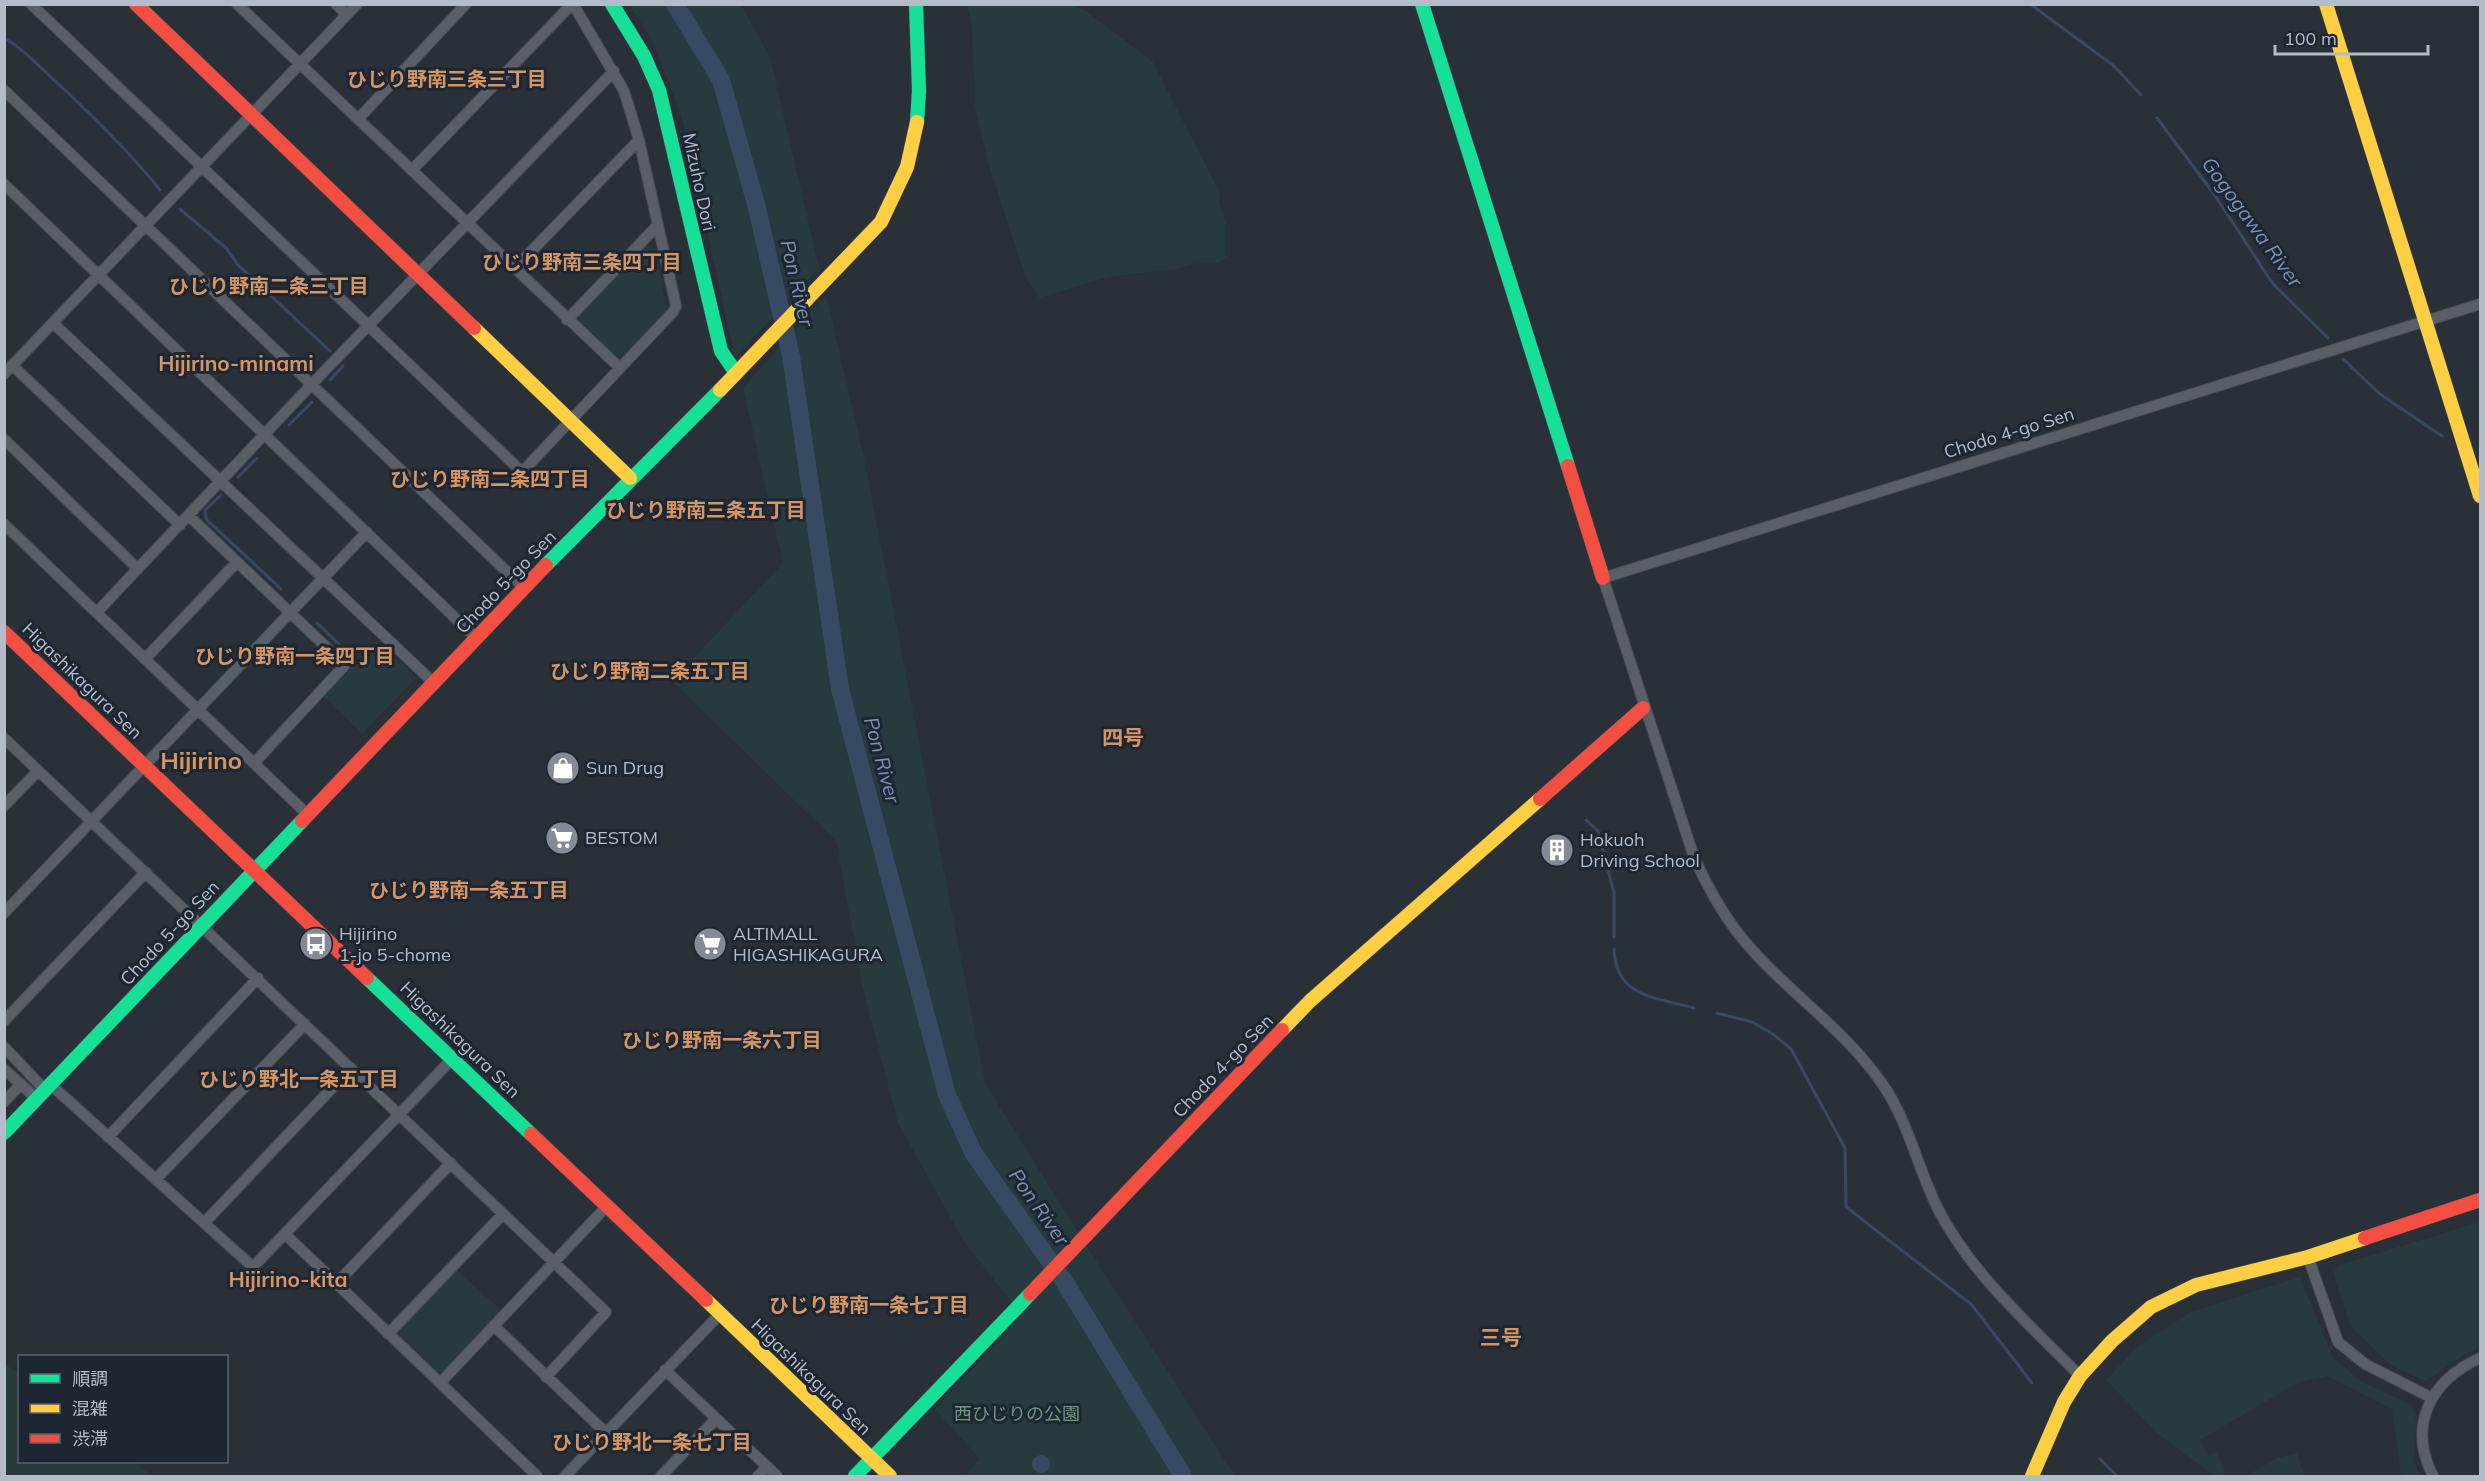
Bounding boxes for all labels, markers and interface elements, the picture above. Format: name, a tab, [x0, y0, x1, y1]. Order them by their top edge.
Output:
scale bar	[2275, 18, 2428, 56]
text: 100 m	[2284, 27, 2337, 50]
district label: ひじり野南三条三丁目	[347, 66, 547, 91]
street label: Mizuho Dori	[678, 131, 721, 233]
water label: Gogogawa River	[2197, 152, 2309, 292]
water label: Pon River	[775, 237, 820, 329]
district label: ひじり野南三条四丁目	[482, 249, 682, 274]
district label: ひじり野南二条三丁目	[169, 273, 369, 298]
district label: Hijirino-minami	[158, 350, 314, 376]
street label: Chodo 4-go Sen	[1941, 402, 2077, 463]
district label: ひじり野南二条四丁目	[390, 466, 590, 491]
district label: ひじり野南三条五丁目	[606, 497, 806, 522]
street label: Chodo 5-go Sen	[450, 525, 561, 638]
street label: Higashikagura Sen	[17, 617, 147, 744]
district label: ひじり野南一条四丁目	[195, 643, 395, 668]
district label: ひじり野南二条五丁目	[550, 658, 750, 683]
water label: Pon River	[859, 714, 906, 806]
district label: 四号	[1102, 724, 1144, 750]
district label: Hijirino	[160, 745, 242, 775]
shop icon: Sun Drug	[545, 750, 581, 786]
place label: Sun Drug	[586, 756, 664, 779]
supermarket icon: BESTOM	[544, 820, 580, 856]
place label: BESTOM	[585, 826, 658, 849]
place label: Hokuoh Driving School	[1580, 828, 1700, 872]
building icon: Hokuoh Driving School	[1539, 832, 1575, 868]
street label: Chodo 5-go Sen	[115, 875, 224, 990]
district label: ひじり野南一条五丁目	[369, 877, 569, 902]
place label: Hijirino 1-jo 5-chome	[339, 922, 451, 966]
place label: ALTIMALL HIGASHIKAGURA	[733, 922, 883, 966]
bus stop icon: Hijirino 1-jo 5-chome	[298, 926, 334, 962]
supermarket icon: ALTIMALL HIGASHIKAGURA	[692, 926, 728, 962]
street label: Higashikagura Sen	[395, 976, 525, 1103]
street label: Chodo 4-go Sen	[1167, 1009, 1278, 1122]
district label: ひじり野南一条六丁目	[622, 1027, 822, 1052]
district label: ひじり野北一条五丁目	[199, 1066, 399, 1091]
water label: Pon River	[1004, 1163, 1075, 1251]
district label: Hijirino-kita	[228, 1266, 348, 1292]
district label: ひじり野南一条七丁目	[769, 1292, 969, 1317]
street label: Higashikagura Sen	[746, 1313, 876, 1440]
district label: 三号	[1480, 1324, 1522, 1350]
legend	[18, 1355, 228, 1463]
text: 順調	[72, 1367, 108, 1390]
text: 混雑	[72, 1397, 108, 1420]
park label: 西ひじりの公園	[954, 1402, 1080, 1425]
text: 渋滞	[72, 1427, 108, 1450]
district label: ひじり野北一条七丁目	[552, 1429, 752, 1454]

